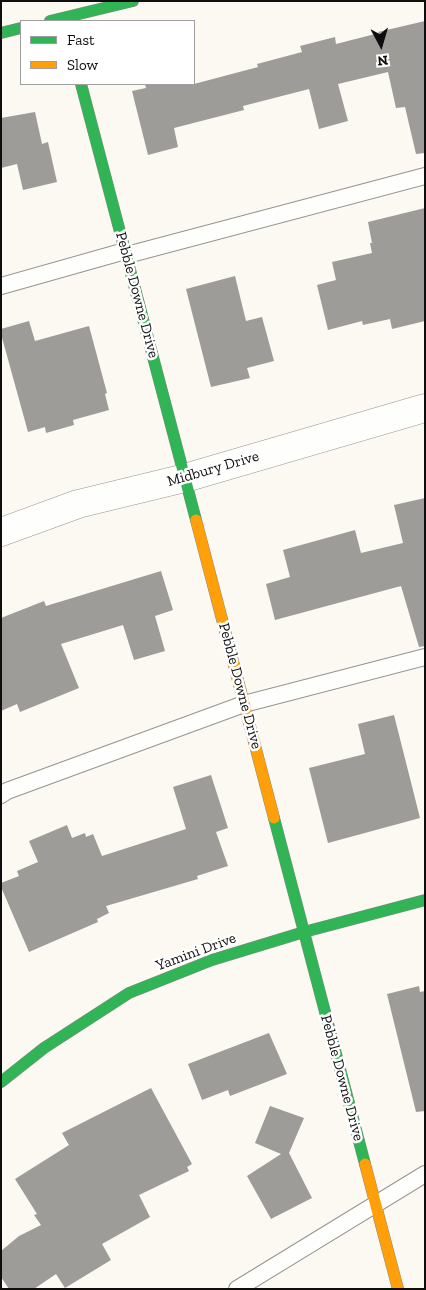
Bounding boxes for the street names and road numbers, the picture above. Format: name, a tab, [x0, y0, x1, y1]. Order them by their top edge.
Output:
street label: Pebble Downe Drive	[112, 230, 162, 360]
street label: Midbury Drive	[165, 447, 261, 491]
street label: Pebble Downe Drive	[215, 621, 265, 751]
street label: Yamini Drive	[153, 929, 239, 975]
street label: Pebble Downe Drive	[317, 1013, 367, 1143]

